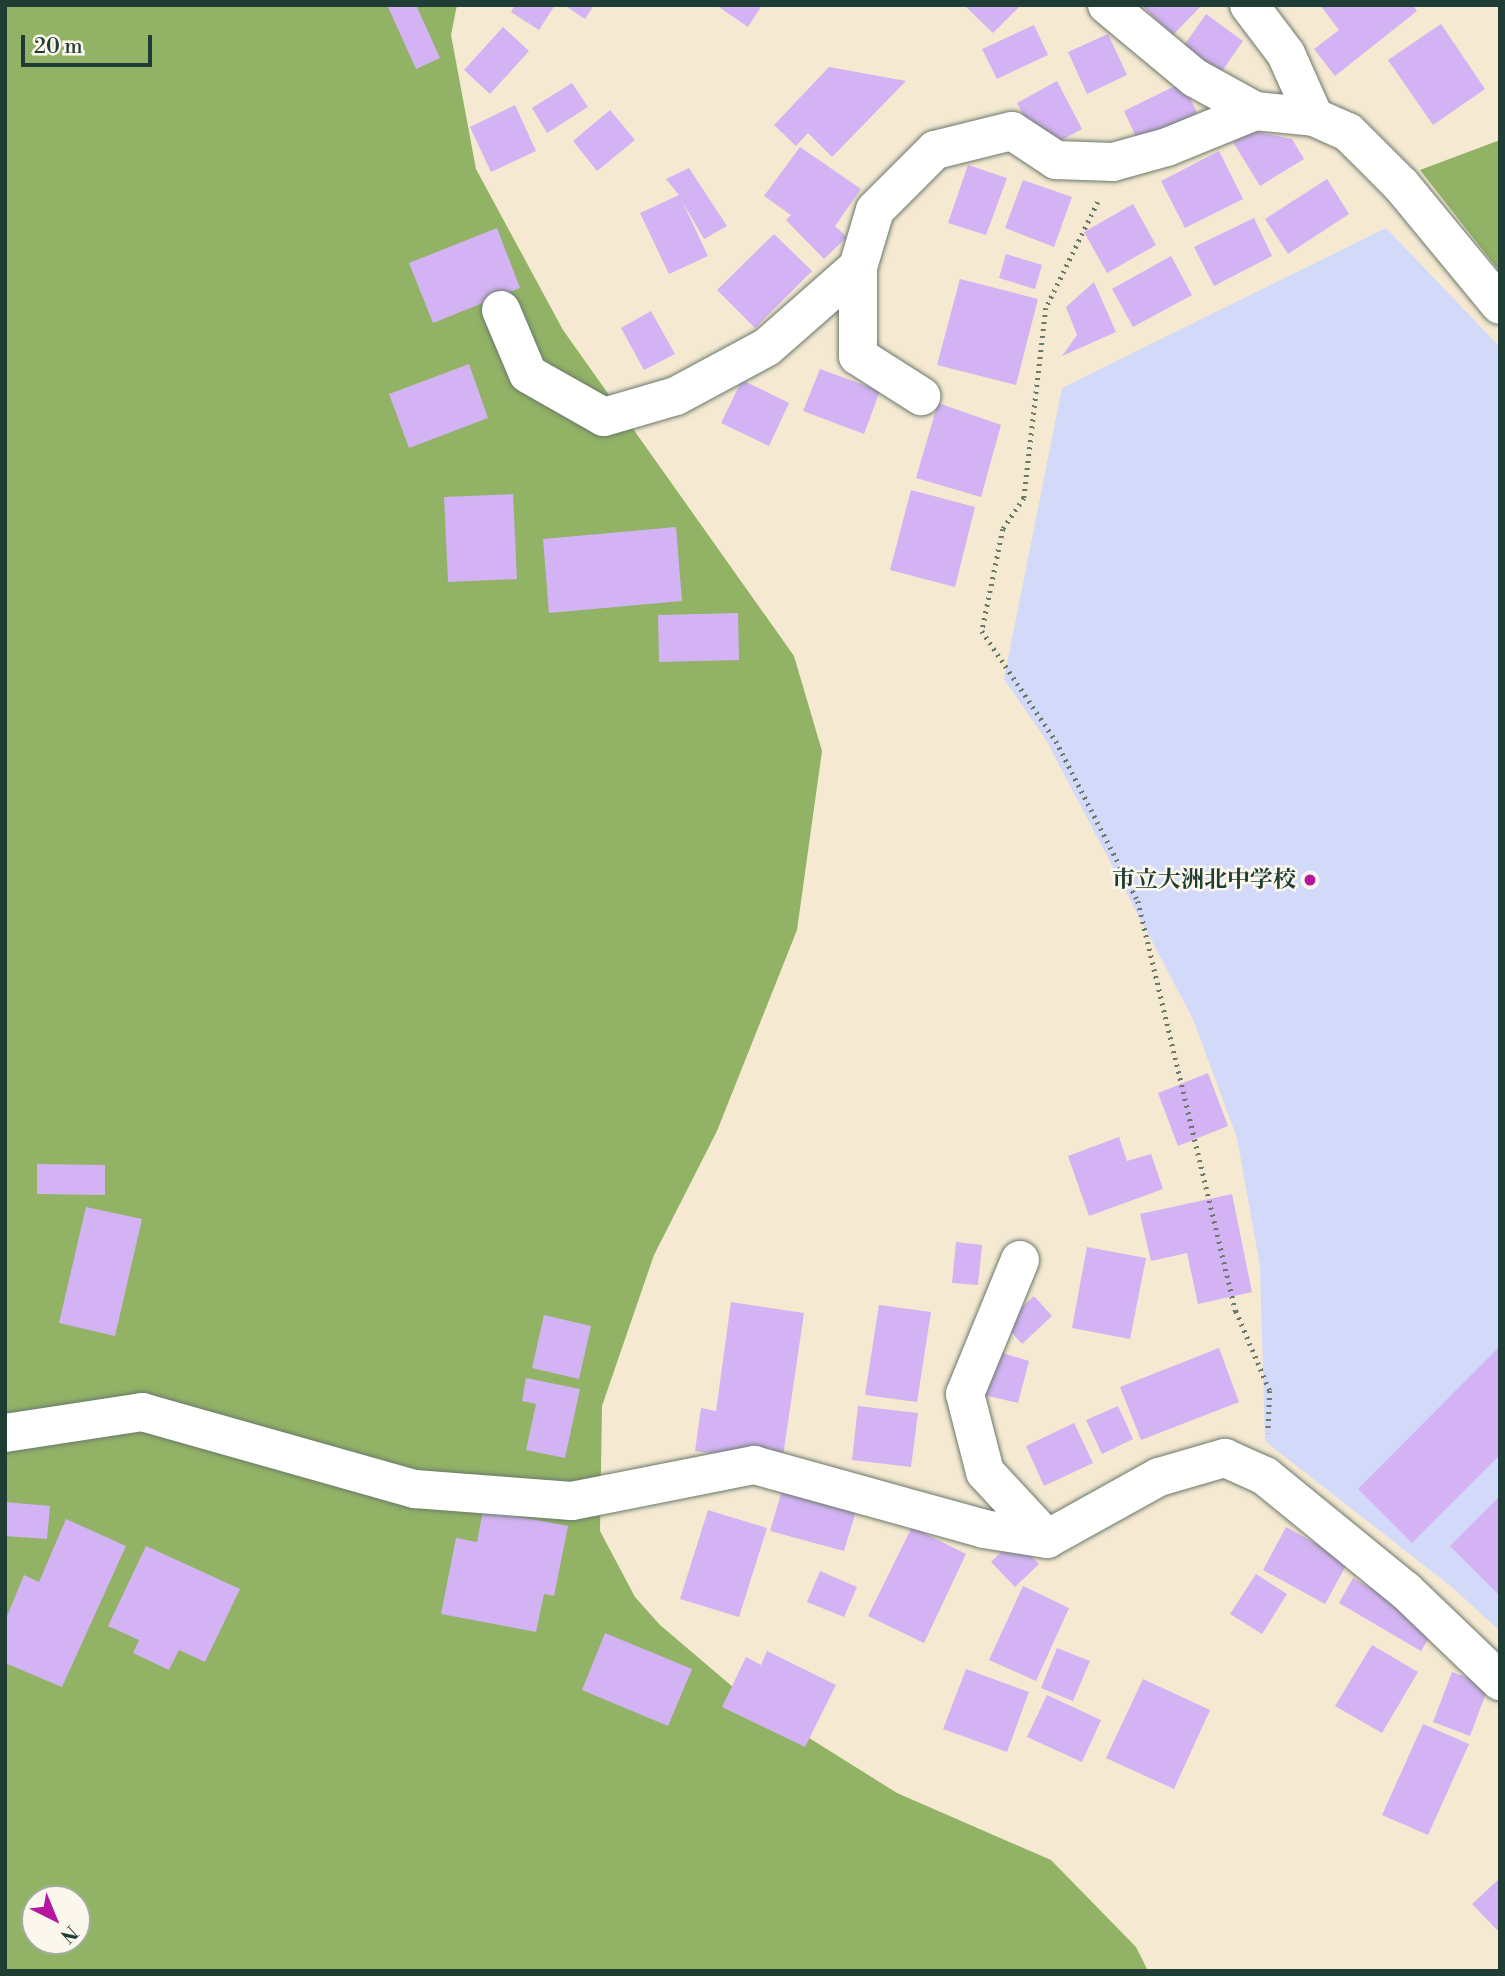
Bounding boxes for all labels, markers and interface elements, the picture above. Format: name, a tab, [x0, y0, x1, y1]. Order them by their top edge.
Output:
scale bar	[24, 21, 156, 65]
text: 20 m	[34, 34, 83, 60]
place label: 市立大洲北中学校	[1112, 866, 1296, 894]
marker: 市立大洲北中学校	[1302, 872, 1318, 888]
north arrow	[21, 1885, 91, 1955]
text: N	[55, 1920, 83, 1948]

